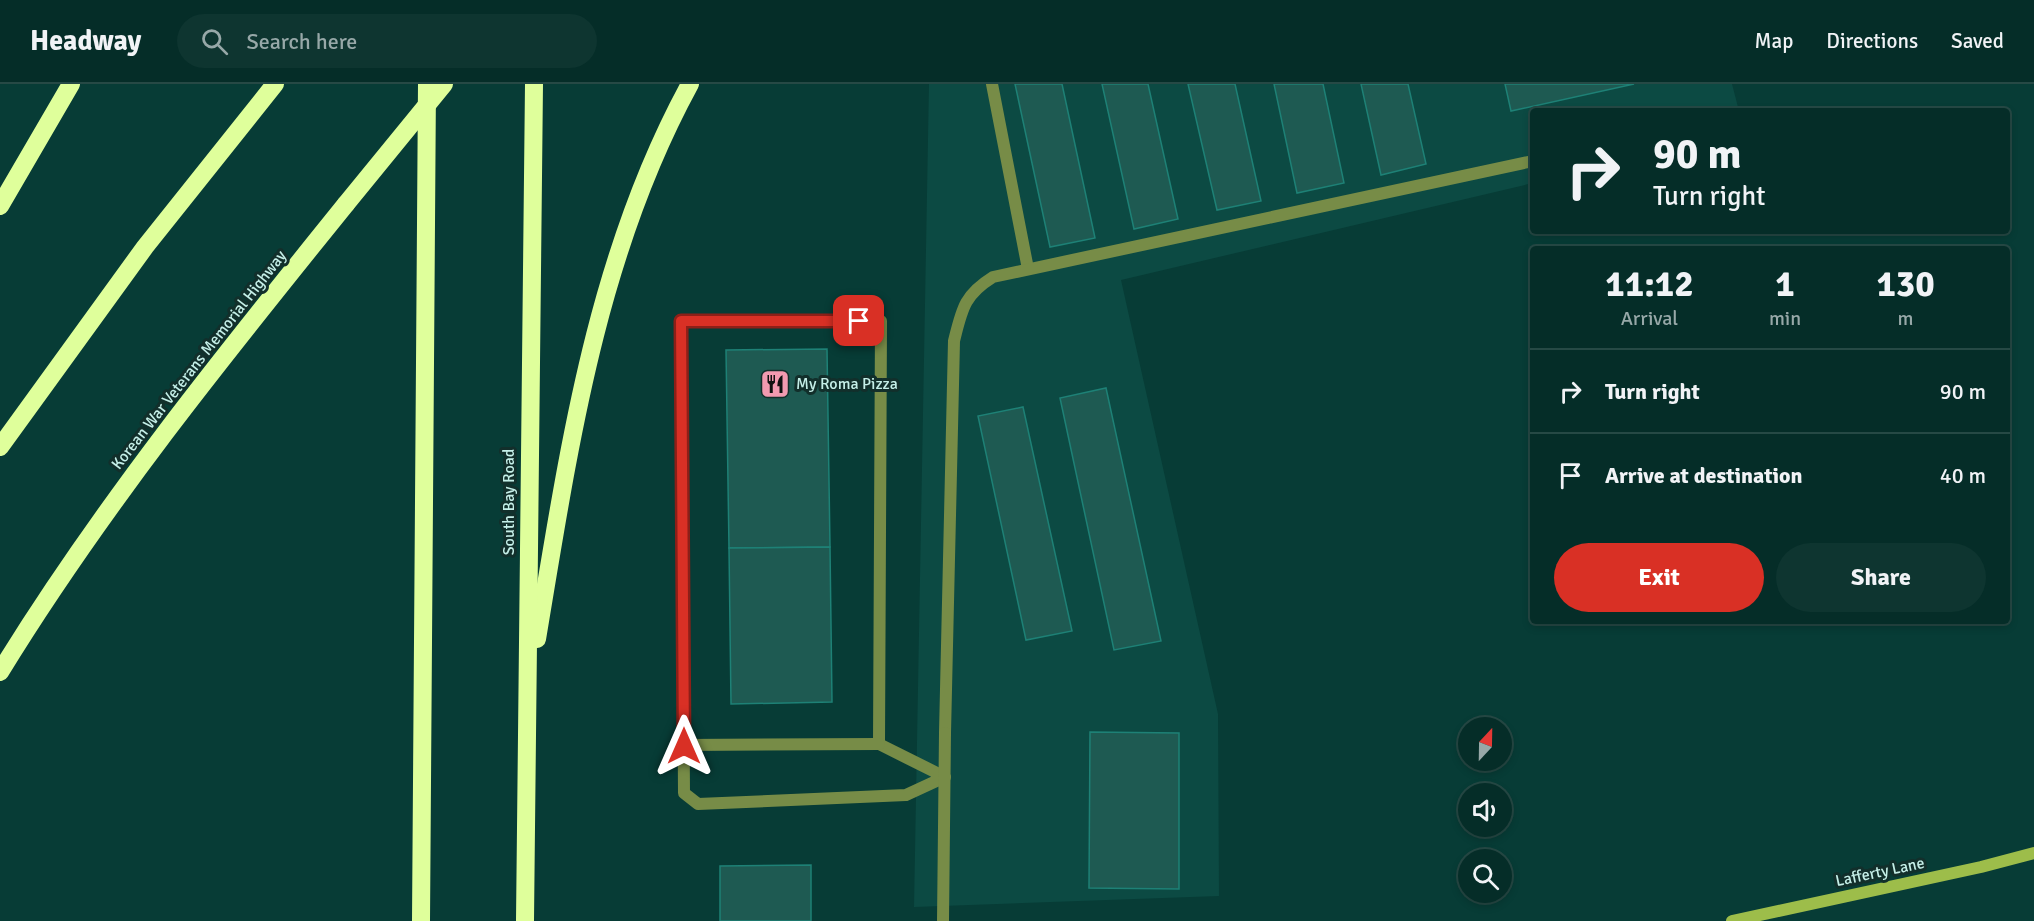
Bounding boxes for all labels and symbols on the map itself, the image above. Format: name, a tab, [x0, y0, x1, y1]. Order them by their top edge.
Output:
street label: Korean War Veterans Memorial Highway	[107, 246, 291, 474]
pin	[833, 295, 884, 346]
restaurant icon: My Roma Pizza	[759, 368, 791, 400]
place label: My Roma Pizza	[796, 374, 898, 394]
street label: South Bay Road	[499, 449, 519, 555]
position arrow	[652, 714, 716, 778]
north arrow	[1458, 717, 1512, 771]
street label: Lafferty Lane	[1834, 853, 1926, 891]

